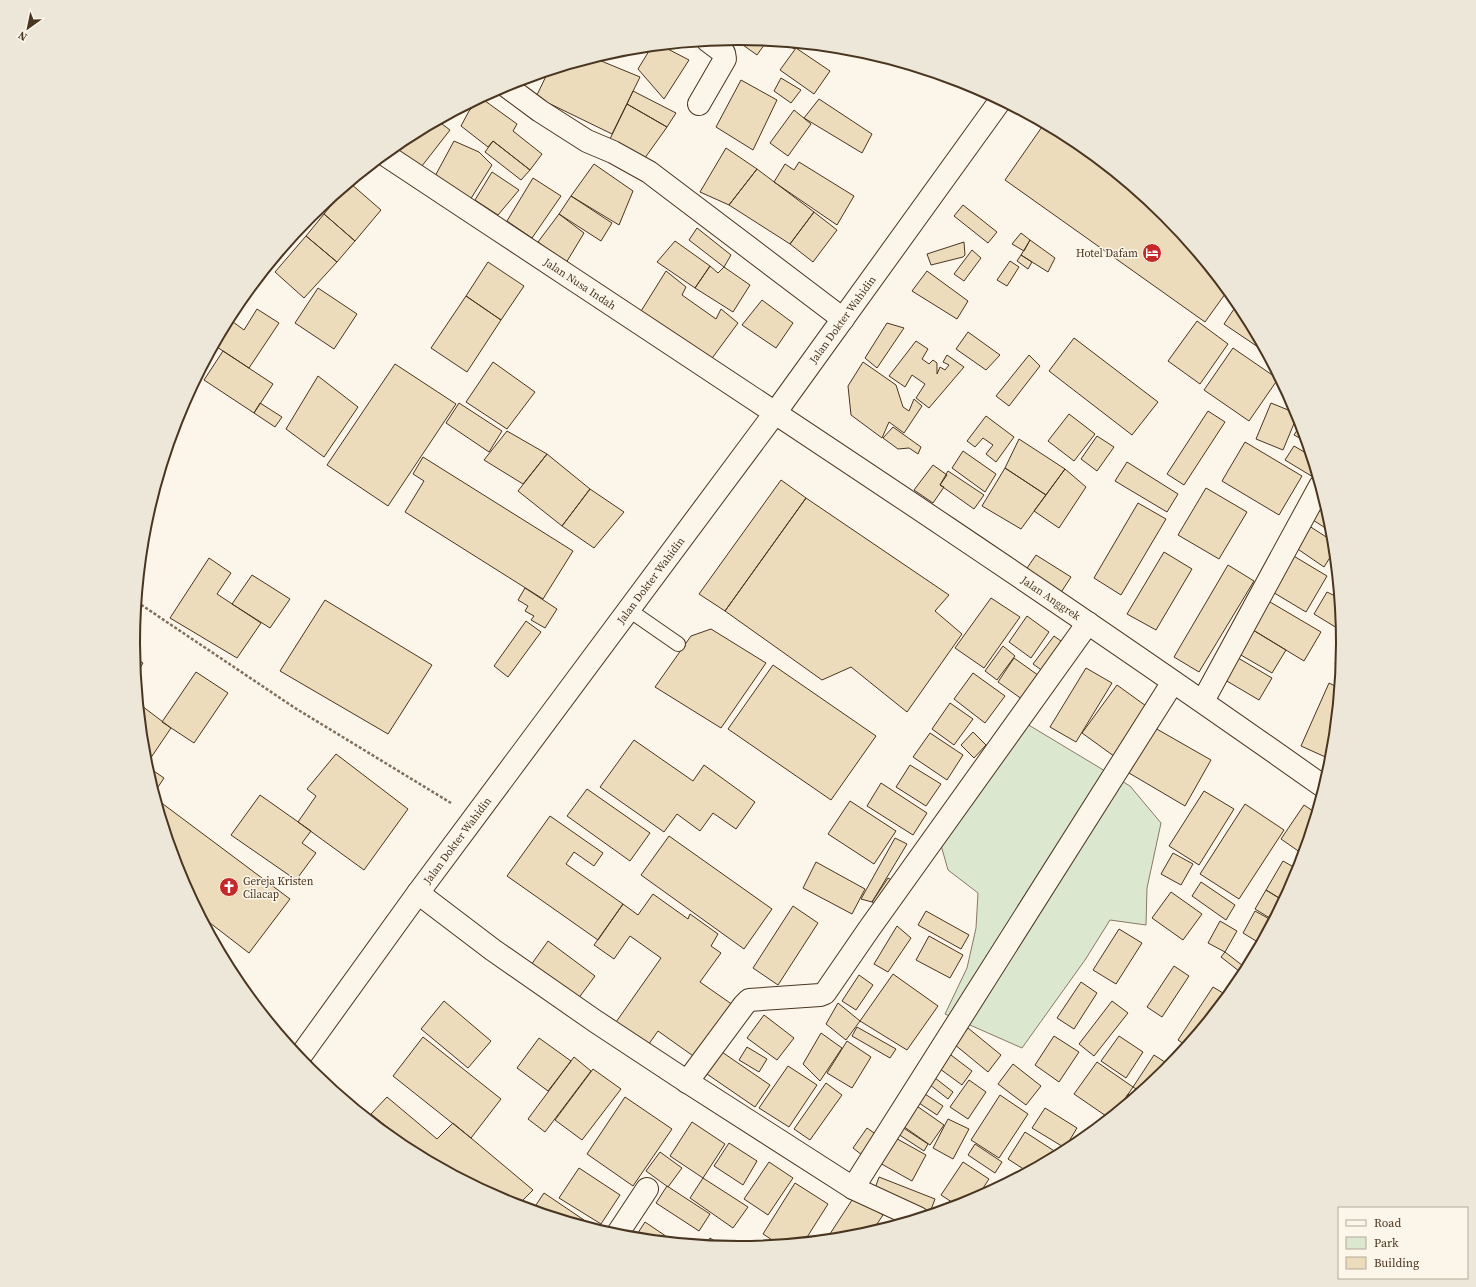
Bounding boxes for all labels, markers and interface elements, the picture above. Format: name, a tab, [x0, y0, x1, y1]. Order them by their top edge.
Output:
north arrow	[8, 8, 48, 48]
text: N	[15, 27, 30, 44]
hotel icon: Hotel Dafam	[1141, 242, 1163, 264]
place label: Hotel Dafam	[1076, 246, 1138, 261]
street label: Jalan Nusa Indah	[540, 254, 619, 314]
street label: Jalan Dokter Wahidin	[806, 273, 880, 367]
street label: Jalan Dokter Wahidin	[613, 534, 688, 628]
street label: Jalan Anggrek	[1017, 572, 1084, 624]
street label: Jalan Dokter Wahidin	[420, 794, 495, 888]
place label: Gereja Kristen Cilacap	[243, 874, 314, 902]
church icon: Gereja Kristen Cilacap	[218, 876, 240, 898]
legend	[1338, 1207, 1468, 1279]
text: Road	[1374, 1215, 1401, 1231]
text: Park	[1374, 1235, 1399, 1251]
text: Building	[1374, 1255, 1419, 1271]

